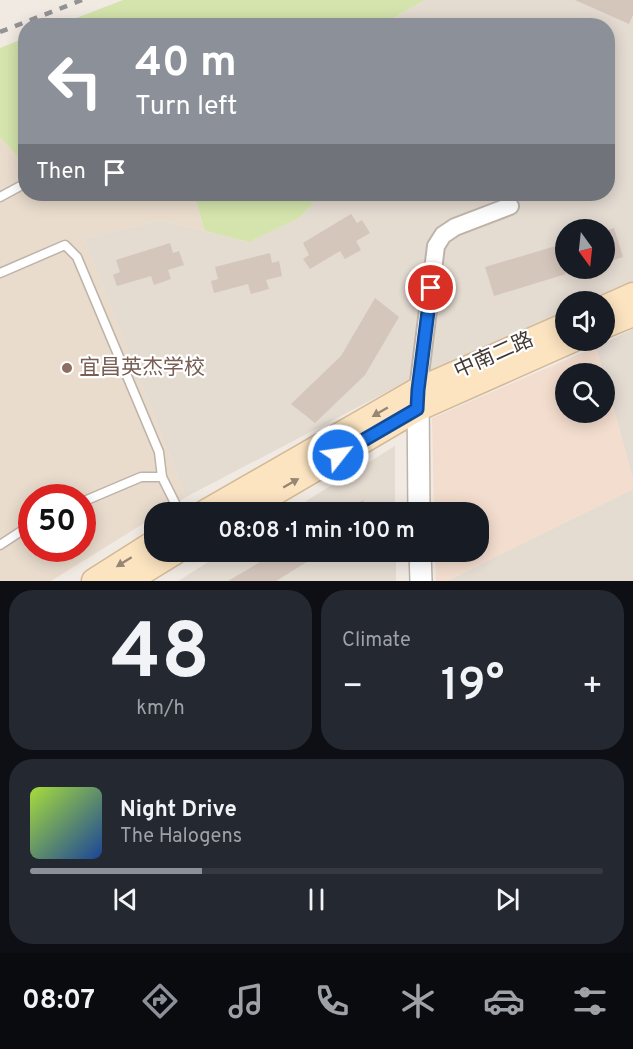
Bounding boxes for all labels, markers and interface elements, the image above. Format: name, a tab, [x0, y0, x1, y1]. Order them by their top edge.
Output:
text: 40 m	[135, 38, 237, 91]
icon: left	[36, 42, 114, 120]
text: Turn left	[135, 90, 237, 124]
icon: arrive	[98, 156, 131, 189]
text: Then	[36, 159, 86, 186]
north arrow	[555, 219, 615, 279]
map controls	[555, 219, 615, 423]
pin	[405, 262, 456, 313]
icon: arrive	[414, 271, 447, 304]
button: sound	[555, 291, 615, 351]
street label: 中南二路	[450, 327, 538, 385]
place label: 宜昌英杰学校	[79, 355, 205, 382]
marker: 宜昌英杰学校	[60, 361, 74, 375]
button: search	[555, 363, 615, 423]
one-way arrow	[371, 407, 388, 417]
position arrow	[306, 423, 370, 487]
one-way arrow	[283, 478, 299, 489]
speed limit sign: 50	[18, 484, 96, 562]
text: 08:08 · 1 min · 100 m	[218, 518, 415, 545]
one-way arrow	[116, 557, 132, 568]
text: 48	[111, 607, 210, 706]
text: Climate	[342, 628, 411, 654]
text: 19°	[441, 659, 504, 716]
text: −	[342, 667, 363, 709]
text: +	[582, 667, 603, 709]
text: km/h	[136, 696, 185, 722]
text: Night Drive	[120, 797, 237, 824]
text: The Halogens	[120, 824, 242, 850]
icon: previous	[109, 883, 142, 916]
icon: pause	[300, 883, 333, 916]
icon: next	[491, 883, 524, 916]
icon: directions	[139, 980, 181, 1022]
icon: music	[225, 980, 267, 1022]
icon: phone	[311, 980, 353, 1022]
icon: climate	[397, 980, 439, 1022]
icon: car	[483, 980, 525, 1022]
icon: filters	[569, 980, 611, 1022]
text: 08:07	[22, 984, 95, 1018]

